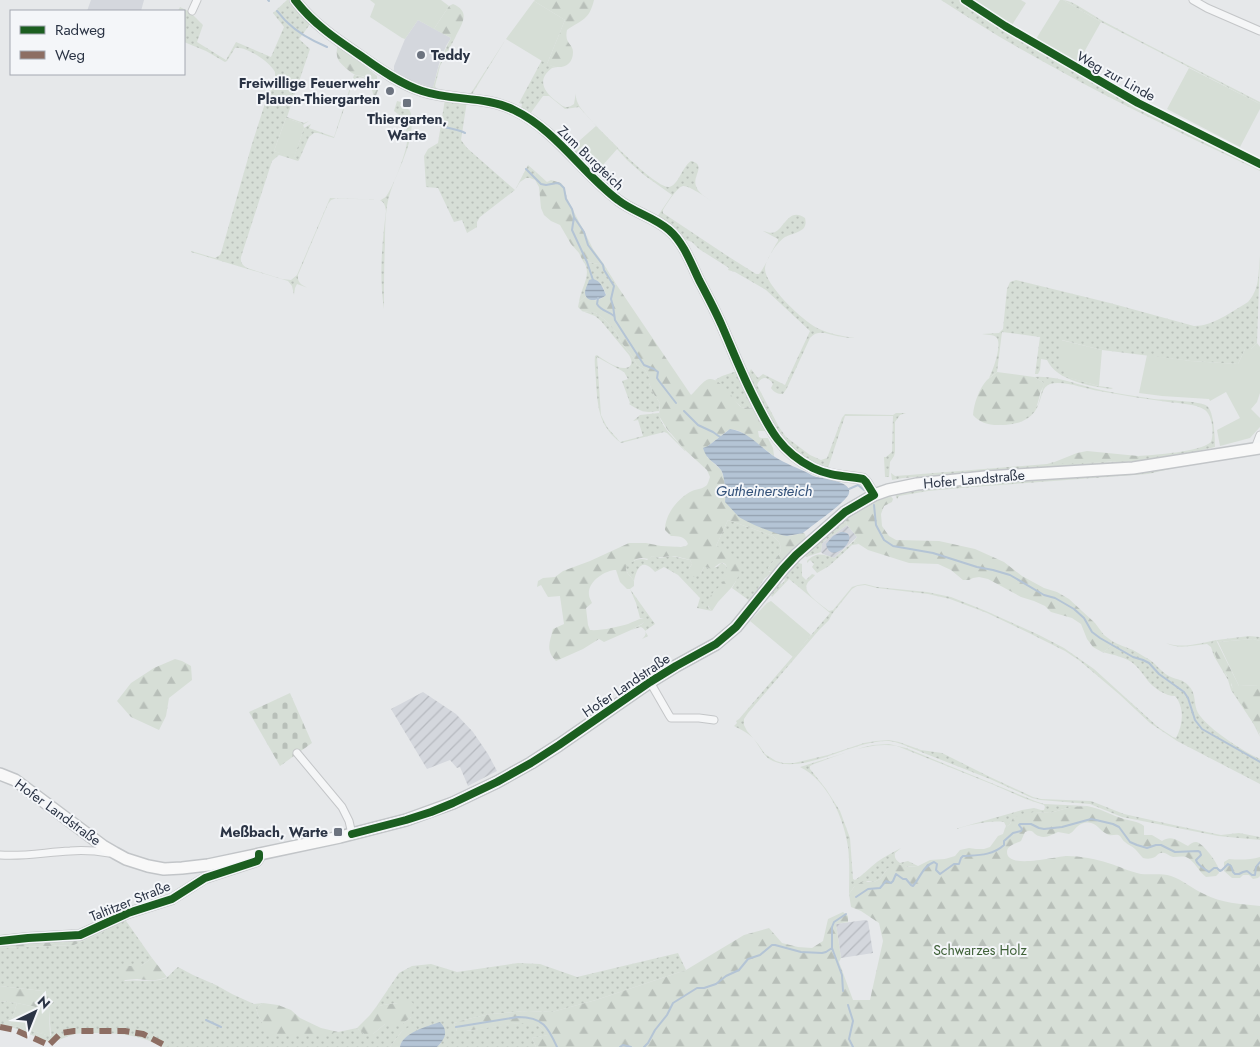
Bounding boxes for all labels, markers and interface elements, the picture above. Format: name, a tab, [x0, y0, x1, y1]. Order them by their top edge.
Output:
legend	[10, 10, 185, 75]
text: Radweg	[55, 19, 105, 41]
text: Weg	[55, 44, 85, 66]
place label: Teddy	[431, 45, 471, 65]
street label: Weg zur Linde	[1073, 46, 1159, 106]
marker: Teddy	[415, 49, 427, 61]
place label: Freiwillige Feuerwehr Plauen-Thiergarten	[239, 73, 380, 109]
marker: Freiwillige Feuerwehr Plauen-Thiergarten	[384, 85, 396, 97]
marker: Thiergarten, Warte	[401, 97, 413, 109]
place label: Thiergarten, Warte	[367, 109, 447, 145]
street label: Zum Burgteich	[553, 121, 629, 195]
street label: Hofer Landstraße	[922, 465, 1026, 493]
water label: Gutheinersteich	[716, 480, 812, 502]
street label: Hofer Landstraße	[578, 648, 674, 722]
street label: Hofer Landstraße	[11, 774, 105, 850]
place label: Meßbach, Warte	[220, 822, 328, 842]
marker: Meßbach, Warte	[332, 826, 344, 838]
street label: Taltitzer Straße	[87, 876, 173, 926]
park label: Schwarzes Holz	[933, 940, 1027, 960]
north arrow	[10, 987, 60, 1037]
text: N	[33, 991, 55, 1014]

